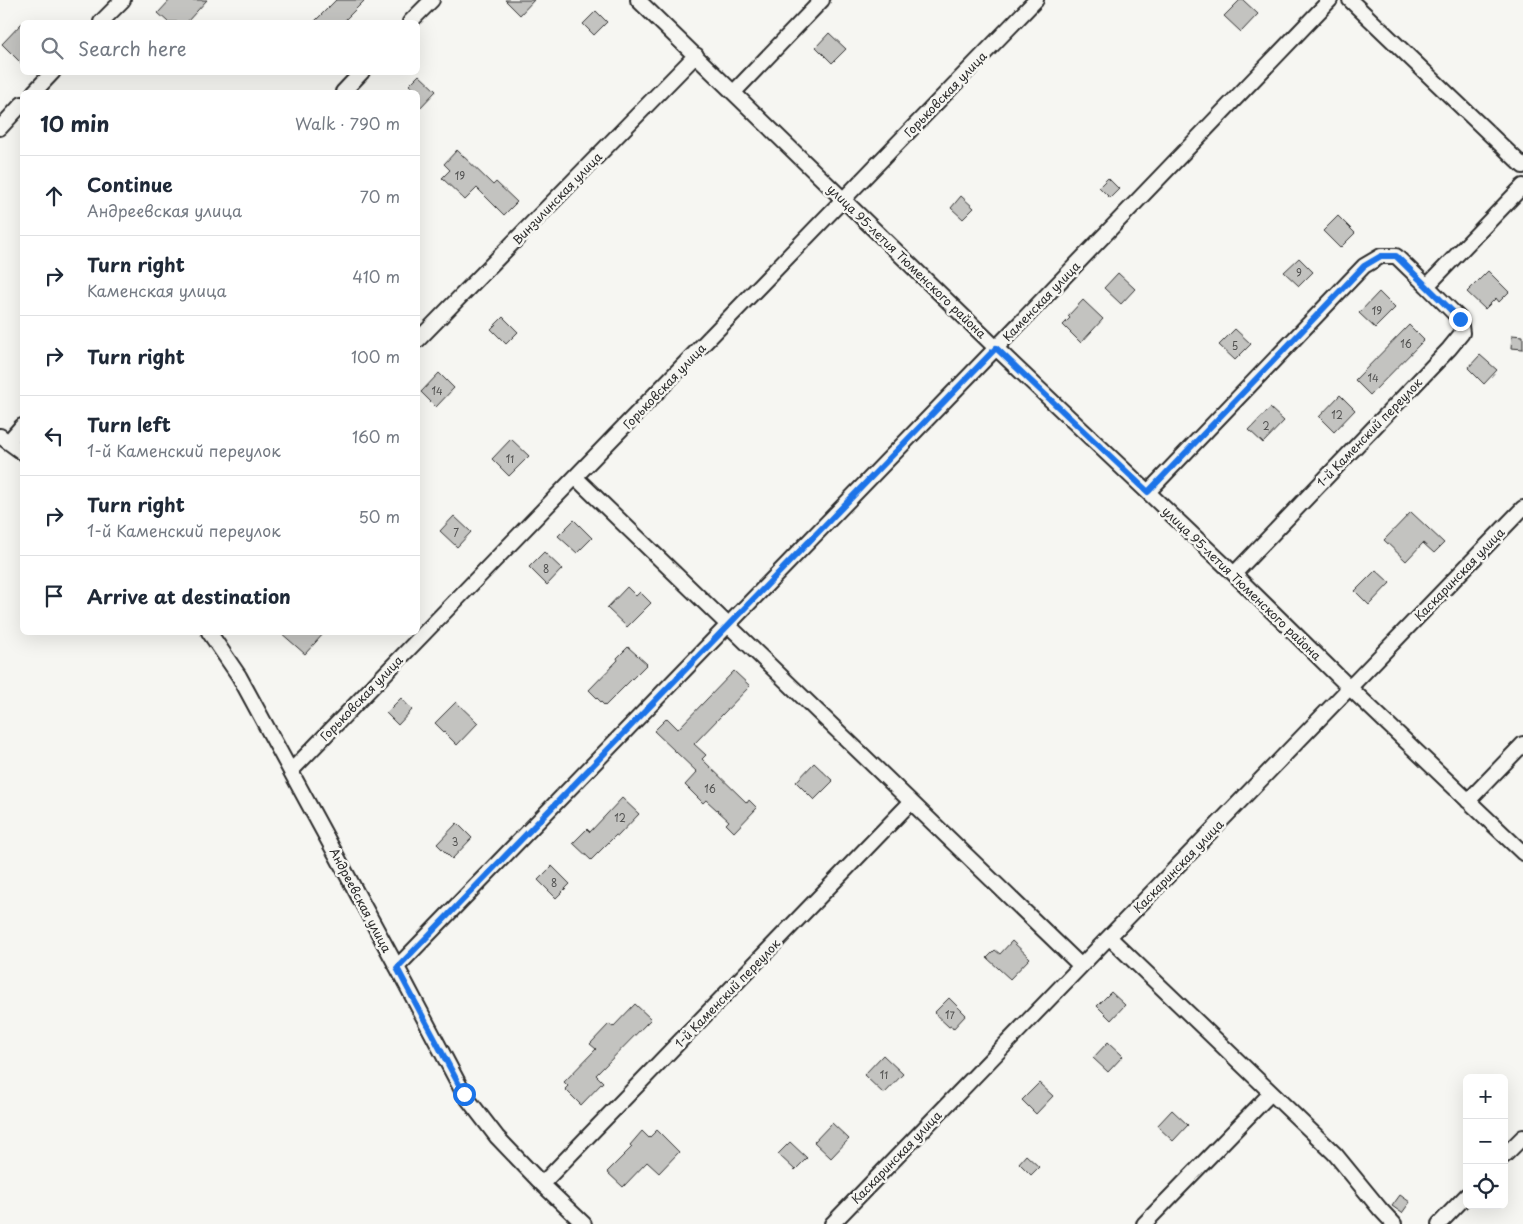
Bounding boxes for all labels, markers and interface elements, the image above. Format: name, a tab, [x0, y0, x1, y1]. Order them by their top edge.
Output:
search box	[20, 20, 420, 75]
icon: search	[38, 34, 66, 62]
text: Search here	[78, 34, 187, 62]
street label: Горьковская улица	[899, 47, 991, 141]
text: 10 min	[40, 107, 110, 139]
text: Walk · 790 m	[295, 111, 400, 135]
street label: Винзилинская улица	[508, 148, 606, 248]
house number: 19	[455, 168, 465, 183]
text: Continue	[87, 170, 173, 198]
street label: улица 95-летия Тюменского района	[823, 180, 991, 342]
icon: ahead	[40, 182, 68, 210]
text: 70 m	[360, 184, 400, 208]
text: Андреевская улица	[87, 198, 242, 222]
text: Turn right	[87, 250, 185, 278]
street label: Каменская улица	[998, 257, 1084, 345]
icon: right	[40, 262, 68, 290]
text: 410 m	[352, 264, 400, 288]
house number: 9	[1296, 265, 1302, 280]
text: Каменская улица	[87, 278, 227, 302]
house number: 19	[1372, 303, 1382, 318]
route end	[1449, 308, 1472, 331]
house number: 16	[1400, 336, 1412, 351]
house number: 5	[1232, 338, 1238, 353]
street label: Горьковская улица	[618, 339, 710, 433]
icon: right	[40, 342, 68, 370]
text: Turn right	[87, 342, 185, 370]
text: 100 m	[351, 344, 400, 368]
house number: 14	[1367, 370, 1379, 385]
street label: 1-й Каменский переулок	[1312, 373, 1427, 491]
house number: 14	[431, 383, 443, 398]
house number: 12	[1331, 407, 1343, 422]
text: Turn left	[87, 410, 171, 438]
house number: 2	[1262, 418, 1270, 433]
icon: left	[40, 422, 68, 450]
text: 160 m	[352, 424, 400, 448]
text: 1-й Каменский переулок	[87, 438, 281, 462]
house number: 11	[506, 451, 514, 466]
text: Turn right	[87, 490, 185, 518]
icon: right	[40, 502, 68, 530]
street label: улица 95-летия Тюменского района	[1158, 502, 1326, 664]
text: 50 m	[359, 504, 400, 528]
text: 1-й Каменский переулок	[87, 518, 281, 542]
street label: Каскаринская улица	[1410, 523, 1509, 625]
house number: 7	[453, 525, 459, 540]
house number: 8	[543, 561, 549, 576]
icon: arrive	[40, 582, 68, 610]
text: Arrive at destination	[87, 582, 291, 610]
street label: Горьковская улица	[315, 651, 407, 745]
house number: 16	[704, 781, 716, 796]
house number: 12	[614, 810, 626, 825]
street label: Каскаринская улица	[1129, 815, 1228, 917]
house number: 3	[452, 834, 458, 849]
street label: Андреевская улица	[326, 844, 396, 956]
house number: 8	[551, 875, 557, 890]
street label: 1-й Каменский переулок	[670, 934, 785, 1052]
house number: 17	[945, 1007, 956, 1022]
house number: 11	[880, 1067, 888, 1082]
map controls	[1463, 1074, 1508, 1209]
button: +	[1463, 1074, 1508, 1119]
route start	[453, 1083, 476, 1106]
street label: Каскаринская улица	[847, 1106, 946, 1208]
button: −	[1463, 1119, 1508, 1164]
button: locate	[1463, 1164, 1508, 1209]

